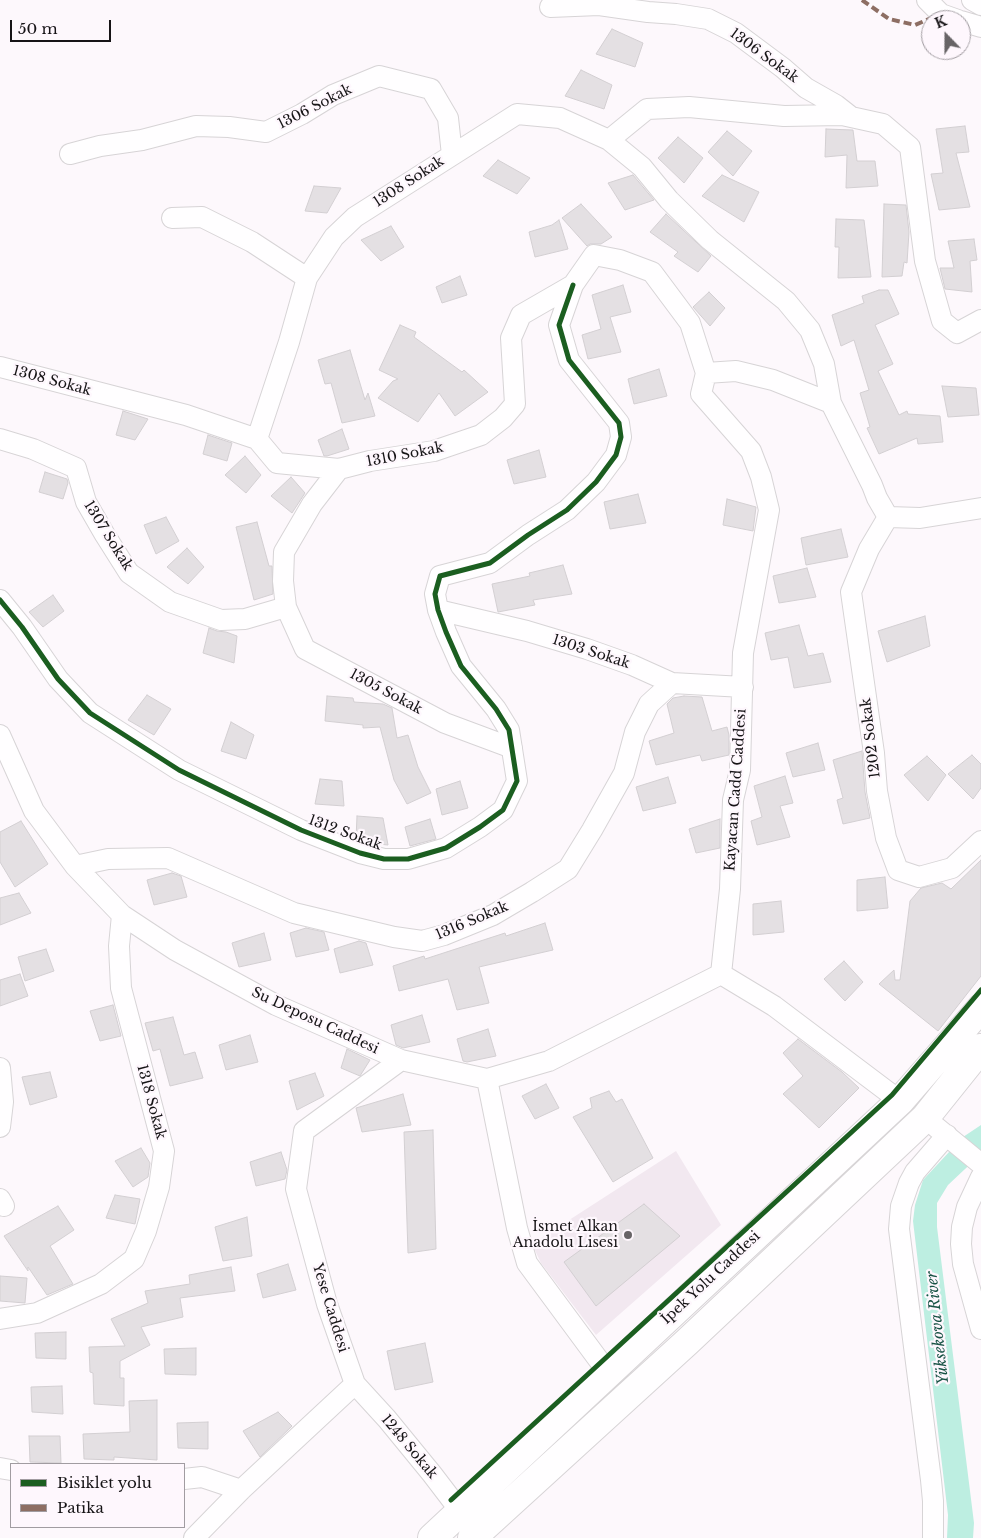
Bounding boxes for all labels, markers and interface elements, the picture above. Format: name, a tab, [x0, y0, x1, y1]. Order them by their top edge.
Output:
scale bar	[12, 10, 114, 42]
north arrow	[921, 10, 971, 60]
text: K	[932, 12, 949, 33]
text: 50 m	[18, 19, 58, 38]
street label: 1306 Sokak	[726, 25, 802, 87]
street label: 1306 Sokak	[275, 81, 355, 133]
street label: 1308 Sokak	[371, 153, 447, 211]
street label: 1308 Sokak	[11, 362, 93, 400]
street label: 1310 Sokak	[365, 439, 445, 471]
street label: 1307 Sokak	[80, 498, 136, 574]
street label: 1303 Sokak	[550, 632, 632, 672]
street label: 1305 Sokak	[347, 666, 425, 718]
street label: 1202 Sokak	[858, 697, 884, 779]
street label: Kayacan Cadd Caddesi	[722, 708, 750, 872]
street label: 1312 Sokak	[306, 812, 384, 854]
street label: 1316 Sokak	[433, 898, 511, 944]
street label: Su Deposu Caddesi	[249, 984, 381, 1058]
street label: 1318 Sokak	[133, 1063, 169, 1141]
place label: İsmet Alkan Anadolu Lisesi	[513, 1219, 618, 1252]
street label: İpek Yolu Caddesi	[658, 1228, 764, 1328]
marker: İsmet Alkan Anadolu Lisesi	[622, 1229, 634, 1241]
street label: Yese Caddesi	[308, 1261, 352, 1355]
water label: Yüksekova River	[923, 1270, 953, 1386]
street label: 1248 Sokak	[377, 1411, 441, 1483]
legend	[10, 1463, 185, 1528]
text: Bisiklet yolu	[57, 1473, 152, 1492]
text: Patika	[57, 1498, 104, 1517]

